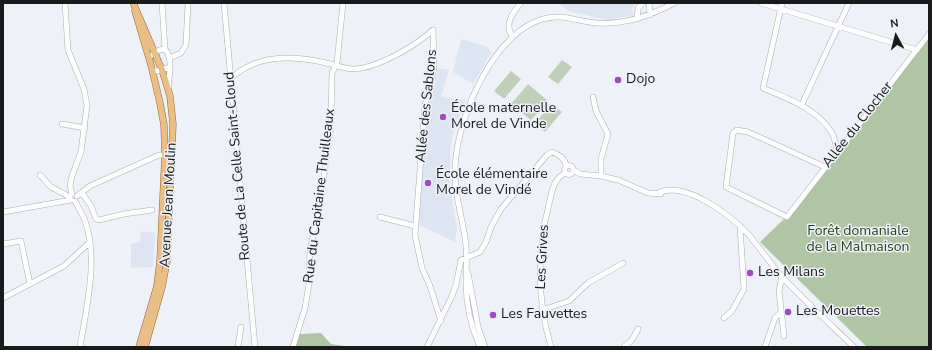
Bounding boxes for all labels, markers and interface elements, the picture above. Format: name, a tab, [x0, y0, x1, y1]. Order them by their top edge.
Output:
north arrow	[876, 16, 916, 56]
text: N	[889, 16, 899, 32]
street label: Allée des Sablons	[413, 49, 441, 163]
street label: Route de La Celle Saint-Cloud	[221, 71, 255, 261]
place label: Dojo	[626, 72, 655, 88]
marker: Dojo	[613, 75, 623, 85]
street label: Allée du Clocher	[819, 79, 897, 171]
place label: École maternelle Morel de Vinde	[451, 101, 556, 134]
street label: Rue du Capitaine Thuilleaux	[301, 108, 339, 284]
marker: École maternelle Morel de Vinde	[438, 112, 448, 122]
street label: Avenue Jean Moulin	[157, 142, 181, 268]
place label: École élémentaire Morel de Vindé	[436, 167, 548, 200]
marker: École élémentaire Morel de Vindé	[423, 178, 433, 188]
street label: Les Grives	[533, 224, 553, 290]
park label: Forêt domaniale de la Malmaison	[806, 224, 910, 256]
place label: Les Milans	[758, 265, 825, 281]
marker: Les Milans	[745, 268, 755, 278]
place label: Les Mouettes	[796, 304, 880, 320]
place label: Les Fauvettes	[501, 307, 587, 323]
marker: Les Mouettes	[783, 307, 793, 317]
marker: Les Fauvettes	[488, 310, 498, 320]

